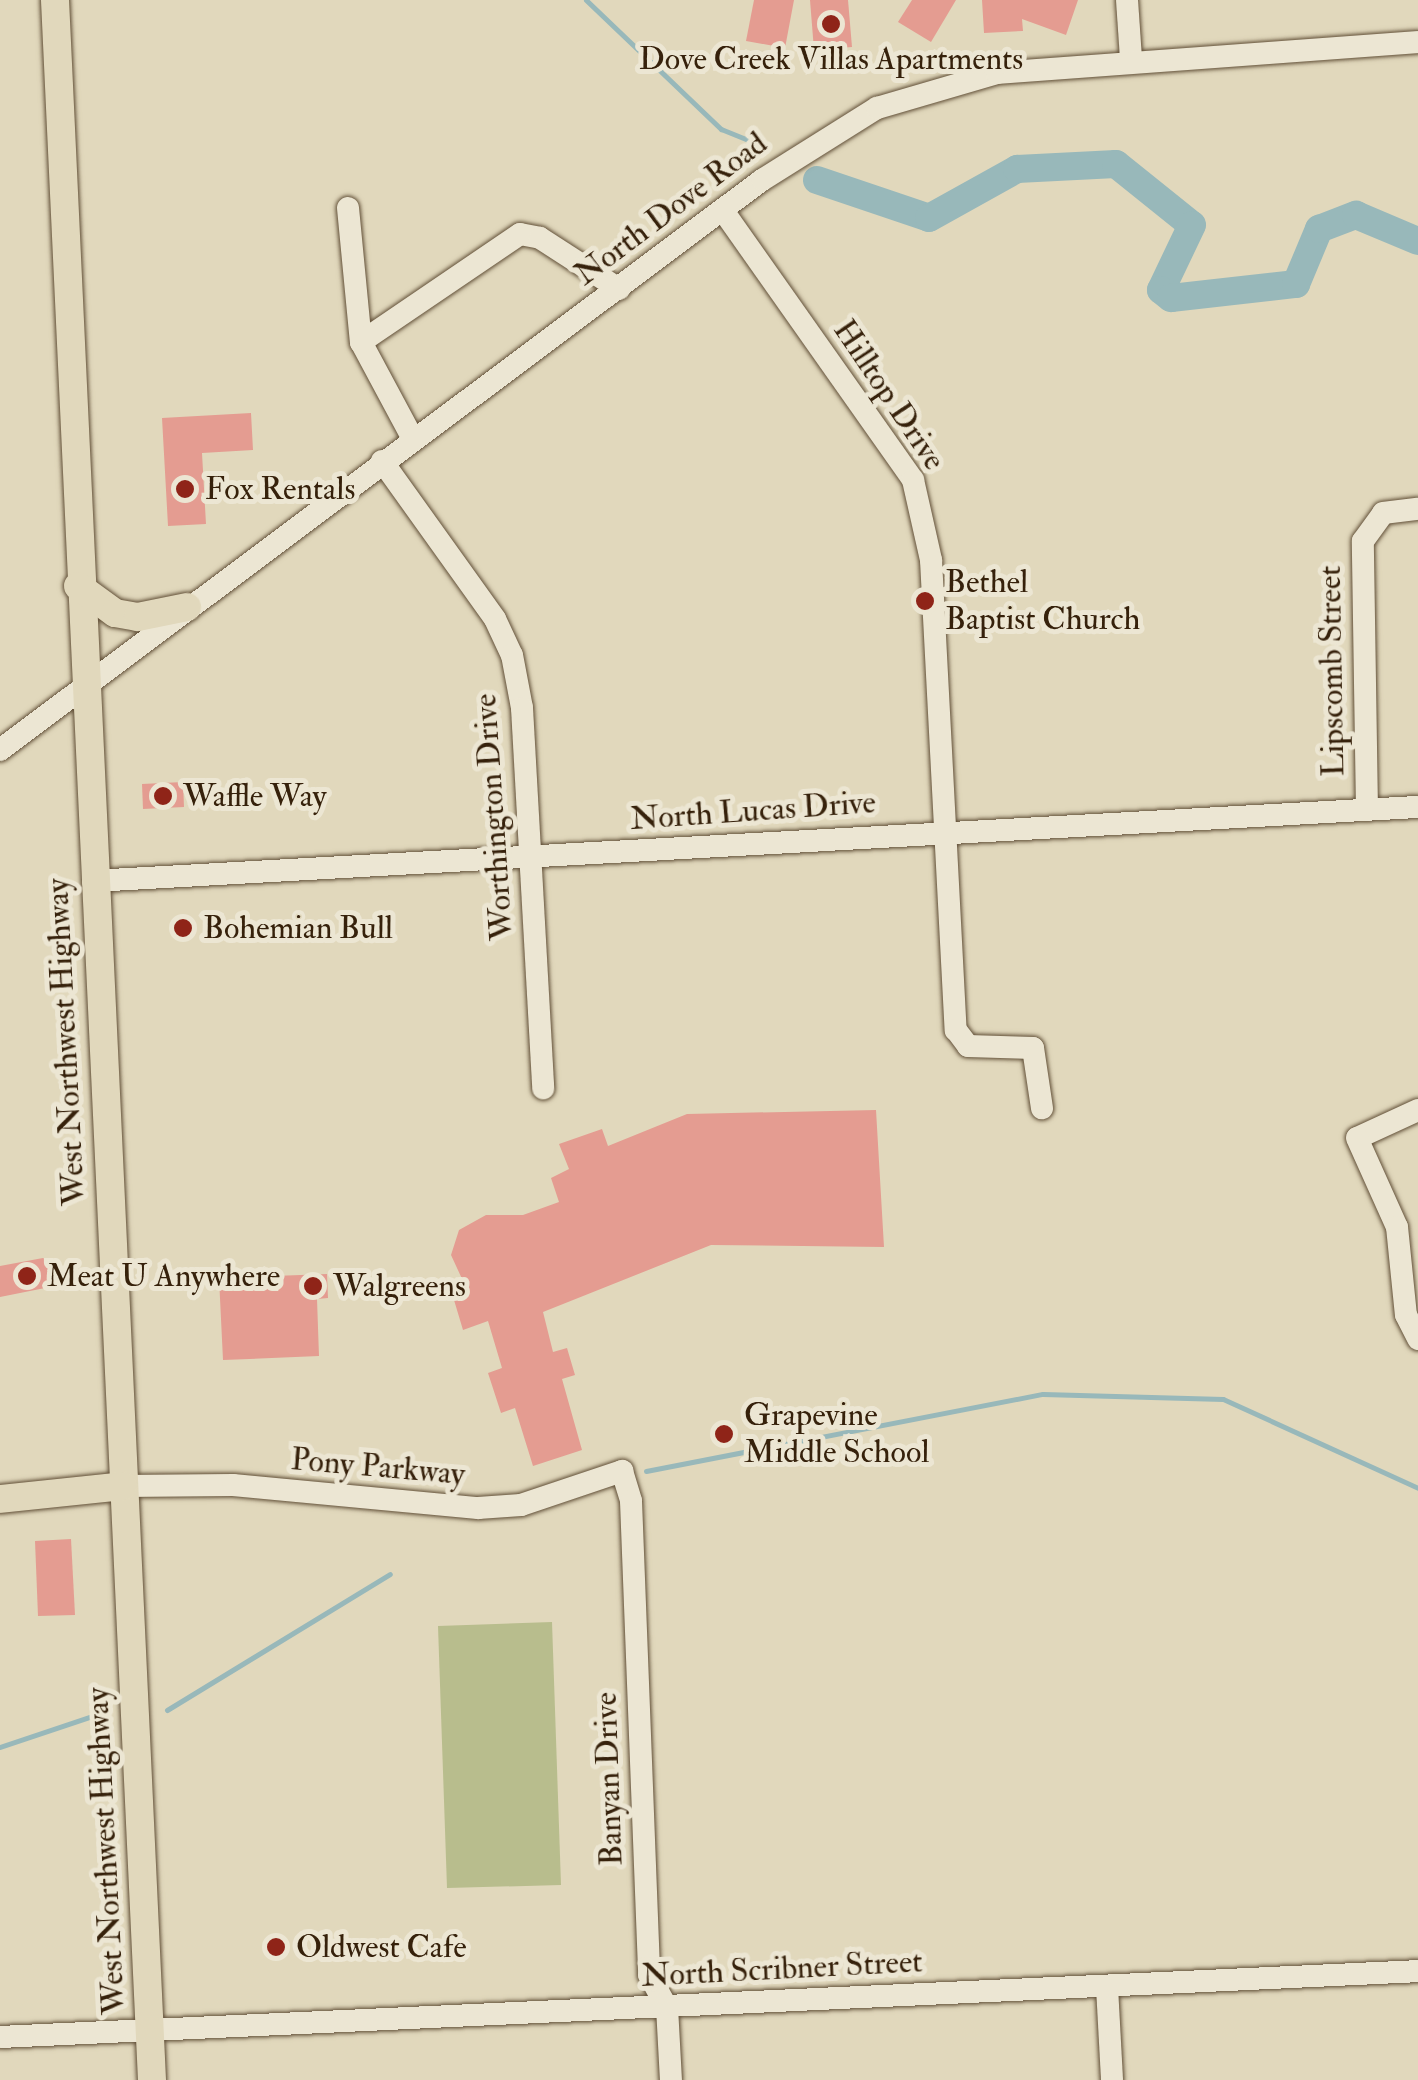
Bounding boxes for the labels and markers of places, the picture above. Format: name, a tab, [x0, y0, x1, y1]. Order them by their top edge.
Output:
marker: Dove Creek Villas Apartments	[820, 13, 842, 35]
place label: Dove Creek Villas Apartments	[639, 40, 1023, 78]
place label: Fox Rentals	[205, 470, 355, 508]
marker: Fox Rentals	[174, 478, 196, 500]
place label: Bethel Baptist Church	[945, 564, 1140, 639]
marker: Bethel Baptist Church	[914, 590, 936, 612]
place label: Waffle Way	[183, 777, 327, 815]
marker: Waffle Way	[152, 785, 174, 807]
place label: Bohemian Bull	[203, 909, 393, 947]
marker: Bohemian Bull	[172, 917, 194, 939]
place label: Meat U Anywhere	[47, 1257, 280, 1295]
marker: Meat U Anywhere	[16, 1265, 38, 1287]
place label: Walgreens	[333, 1267, 466, 1305]
marker: Walgreens	[302, 1275, 324, 1297]
place label: Grapevine Middle School	[744, 1397, 929, 1472]
marker: Grapevine Middle School	[713, 1423, 735, 1445]
place label: Oldwest Cafe	[296, 1928, 467, 1966]
marker: Oldwest Cafe	[265, 1936, 287, 1958]

